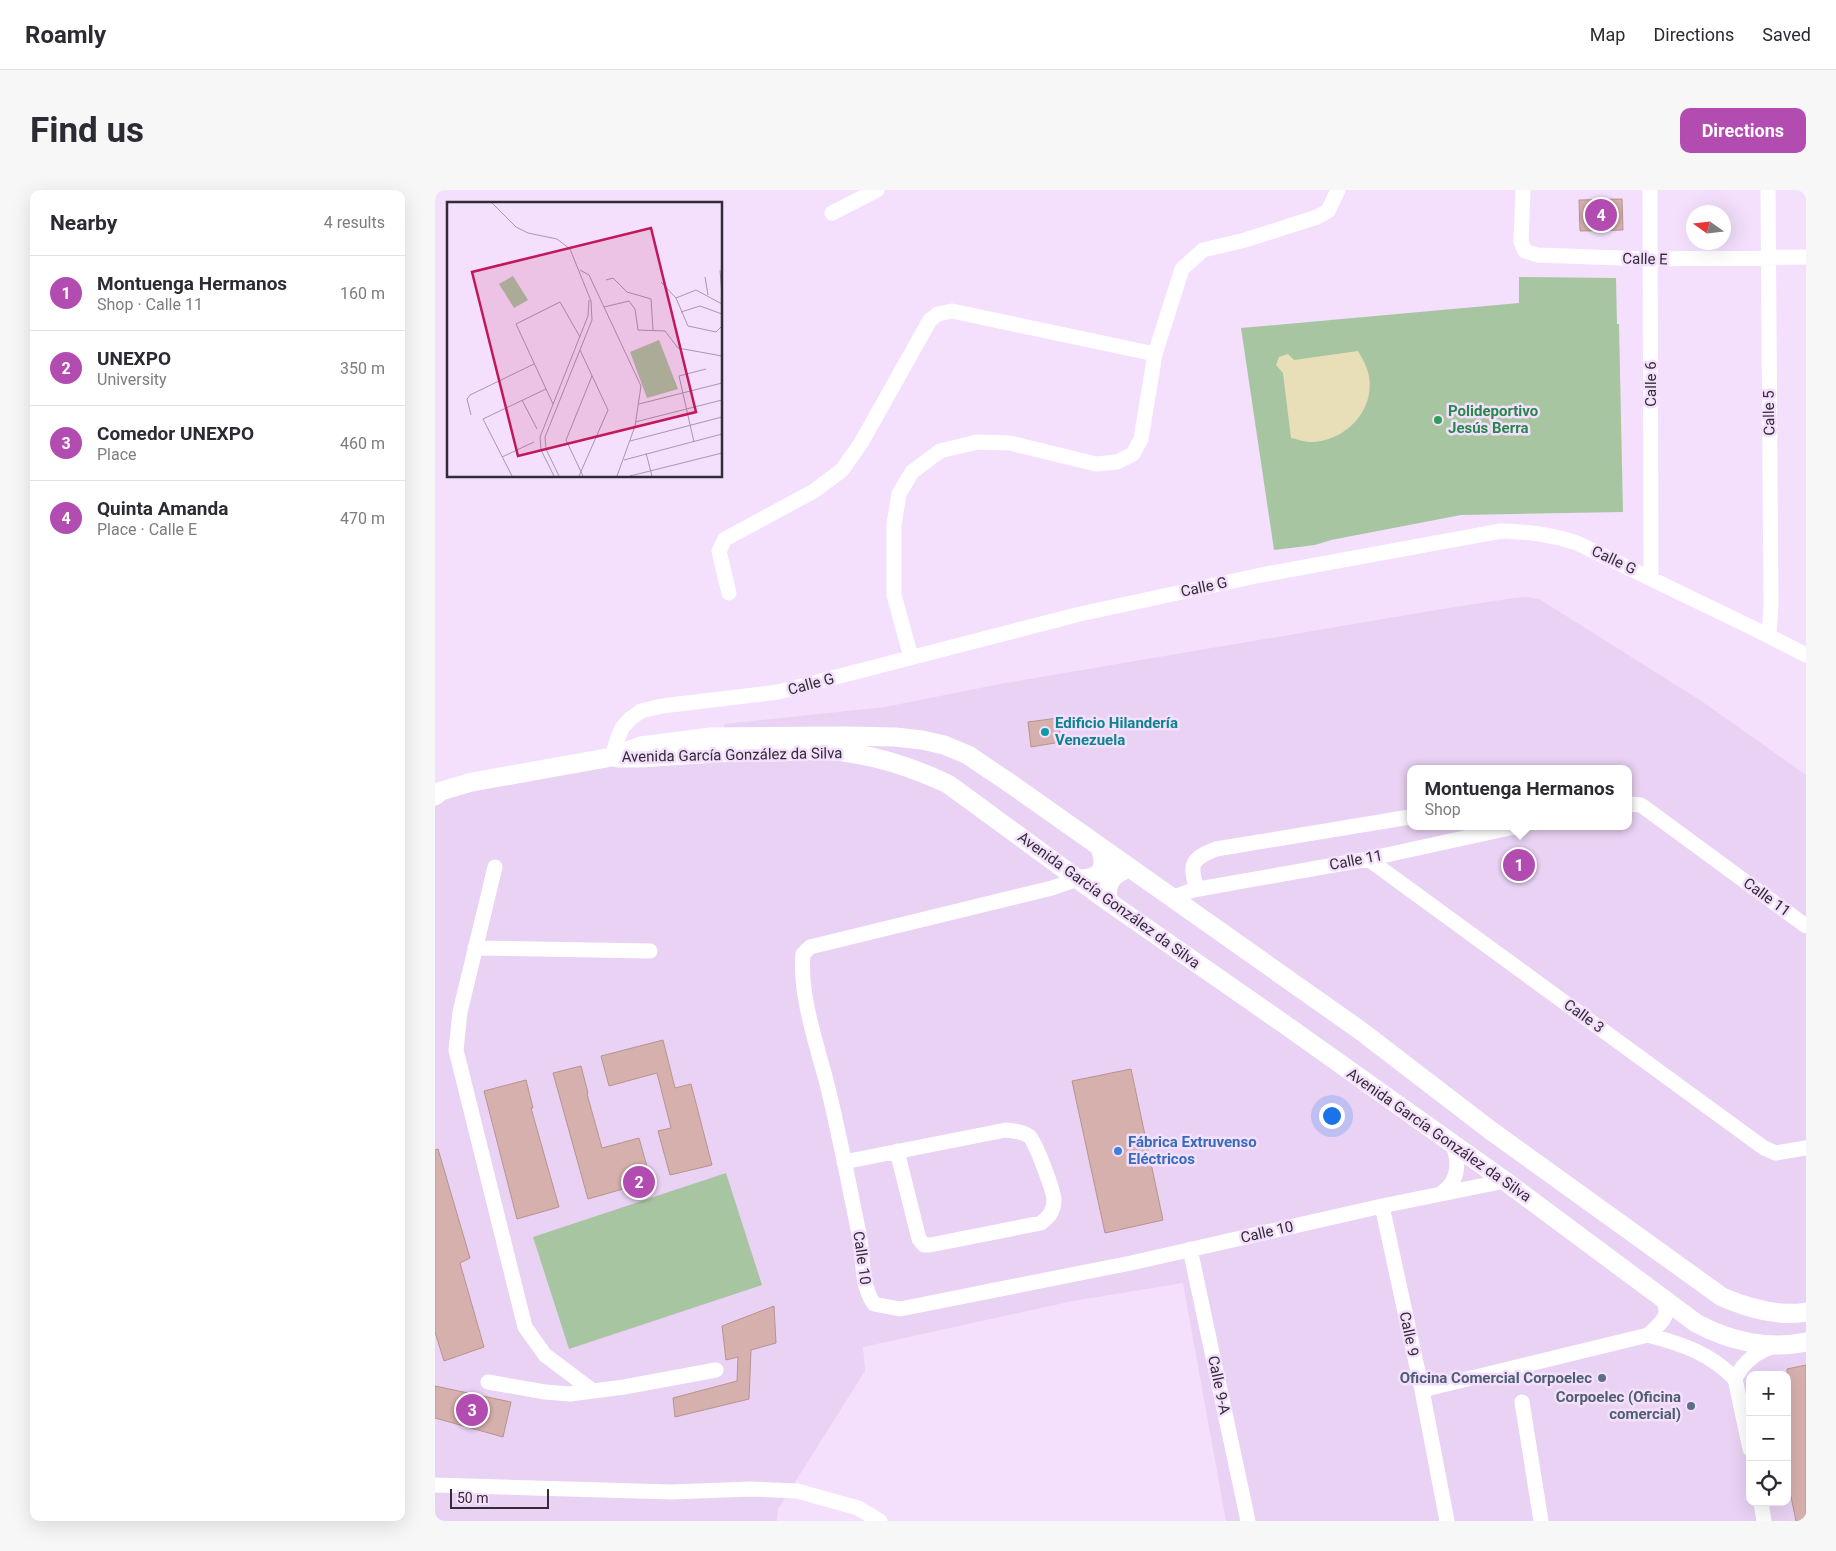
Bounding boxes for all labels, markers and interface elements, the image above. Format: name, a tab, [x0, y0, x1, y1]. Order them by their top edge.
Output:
text: Roamly	[25, 21, 106, 49]
text: Map	[1590, 24, 1625, 45]
text: Directions	[1653, 24, 1734, 45]
text: Saved	[1762, 24, 1811, 45]
button: Directions	[1680, 108, 1806, 153]
text: Find us	[30, 110, 144, 151]
pin: 4	[1585, 196, 1617, 234]
inset map	[447, 202, 723, 478]
north arrow	[1686, 205, 1731, 250]
text: Nearby	[50, 211, 117, 235]
text: 4 results	[324, 213, 385, 232]
street label: Calle E	[1622, 250, 1668, 268]
text: Montuenga Hermanos	[97, 272, 287, 295]
text: 1	[61, 284, 71, 303]
text: 160 m	[340, 284, 385, 303]
text: Shop · Calle 11	[97, 295, 203, 314]
text: UNEXPO	[97, 347, 171, 370]
text: 2	[61, 359, 71, 378]
text: 350 m	[340, 359, 385, 378]
street label: Calle 6	[1642, 361, 1660, 407]
text: University	[97, 370, 167, 389]
street label: Calle 5	[1760, 390, 1778, 436]
place label: Polideportivo Jesús Berra	[1448, 402, 1538, 437]
marker: Polideportivo Jesús Berra	[1432, 414, 1444, 426]
text: Comedor UNEXPO	[97, 422, 254, 445]
text: 3	[61, 434, 71, 453]
text: 460 m	[340, 434, 385, 453]
text: Place	[97, 445, 137, 464]
text: Quinta Amanda	[97, 497, 228, 520]
text: 4	[61, 509, 71, 528]
text: 470 m	[340, 509, 385, 528]
text: Place · Calle E	[97, 520, 197, 539]
street label: Calle G	[1589, 542, 1639, 578]
street label: Calle G	[1179, 573, 1229, 601]
street label: Calle G	[786, 669, 836, 699]
place label: Edificio Hilandería Venezuela	[1055, 714, 1178, 749]
marker: Edificio Hilandería Venezuela	[1039, 726, 1051, 738]
street label: Avenida García González da Silva	[621, 744, 843, 766]
popup	[1407, 765, 1632, 830]
text: Montuenga Hermanos	[1424, 777, 1615, 800]
text: Shop	[1424, 800, 1461, 819]
street label: Avenida García González da Silva	[1014, 828, 1204, 972]
street label: Calle 11	[1328, 846, 1384, 874]
pin: 1	[1503, 846, 1535, 884]
street label: Calle 11	[1740, 874, 1794, 920]
street label: Calle 3	[1560, 995, 1608, 1037]
street label: Avenida García González da Silva	[1343, 1064, 1535, 1206]
your location	[1319, 1103, 1345, 1129]
place label: Fábrica Extruvenso Eléctricos	[1128, 1133, 1257, 1168]
marker: Fábrica Extruvenso Eléctricos	[1112, 1145, 1124, 1157]
pin: 2	[623, 1163, 655, 1201]
street label: Calle 10	[1239, 1217, 1295, 1247]
street label: Calle 10	[849, 1230, 875, 1286]
street label: Calle 9	[1395, 1310, 1423, 1358]
street label: Calle 9-A	[1204, 1354, 1234, 1416]
place label: Oficina Comercial Corpoelec	[1400, 1369, 1592, 1387]
map controls	[1746, 1371, 1791, 1506]
button: +	[1746, 1371, 1791, 1416]
marker: Oficina Comercial Corpoelec	[1596, 1372, 1608, 1384]
place label: Corpoelec (Oficina comercial)	[1556, 1388, 1681, 1423]
pin: 3	[456, 1391, 488, 1429]
marker: Corpoelec (Oficina comercial)	[1685, 1400, 1697, 1412]
button: −	[1746, 1416, 1791, 1461]
button: locate	[1746, 1461, 1791, 1506]
scale bar	[450, 1486, 549, 1509]
text: 50 m	[457, 1490, 489, 1506]

